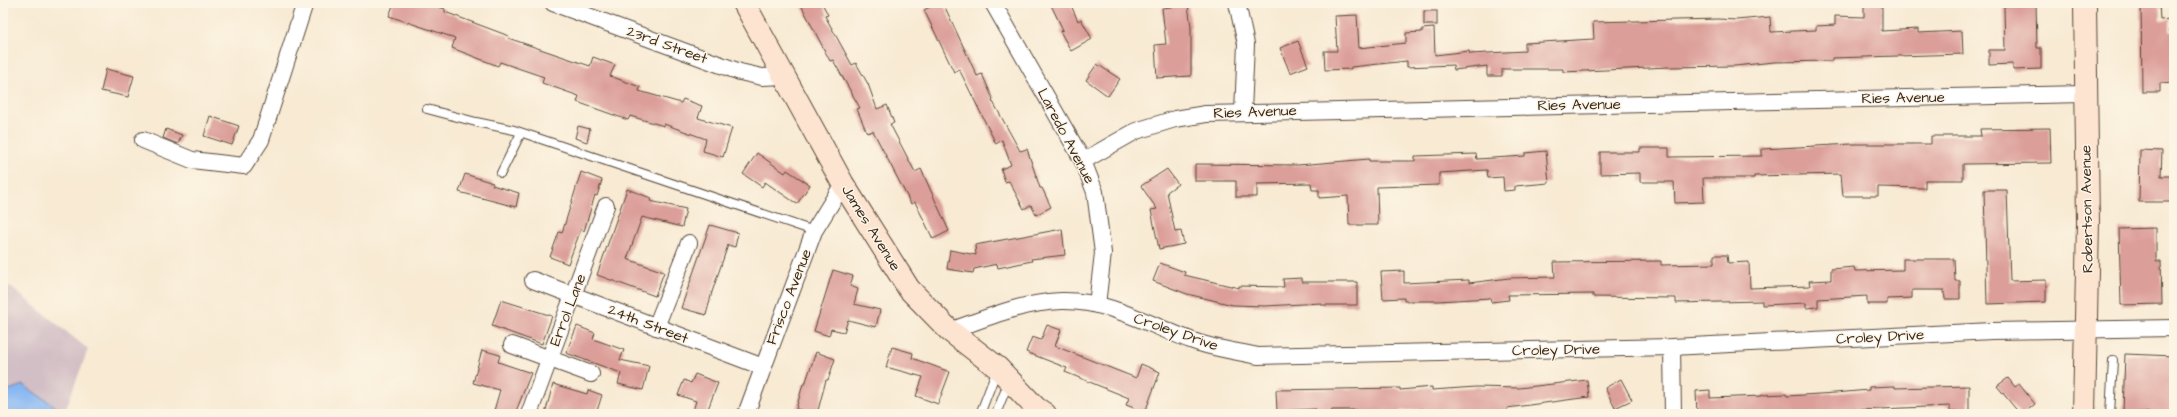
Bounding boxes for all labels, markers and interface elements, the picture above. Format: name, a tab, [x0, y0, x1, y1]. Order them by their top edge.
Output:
street label: 23rd Street	[624, 21, 710, 69]
street label: Laredo Avenue	[1032, 85, 1100, 187]
street label: Ries Avenue	[1861, 87, 1945, 109]
street label: Ries Avenue	[1537, 94, 1621, 116]
street label: Ries Avenue	[1213, 100, 1297, 124]
street label: Robertson Avenue	[2075, 145, 2099, 273]
street label: James Avenue	[836, 181, 906, 275]
street label: Frisco Avenue	[761, 246, 817, 348]
street label: Errol Lane	[545, 271, 591, 349]
street label: 24th Street	[605, 299, 691, 349]
street label: Croley Drive	[1131, 308, 1221, 357]
street label: Croley Drive	[1835, 324, 1925, 351]
street label: Croley Drive	[1512, 339, 1600, 362]

